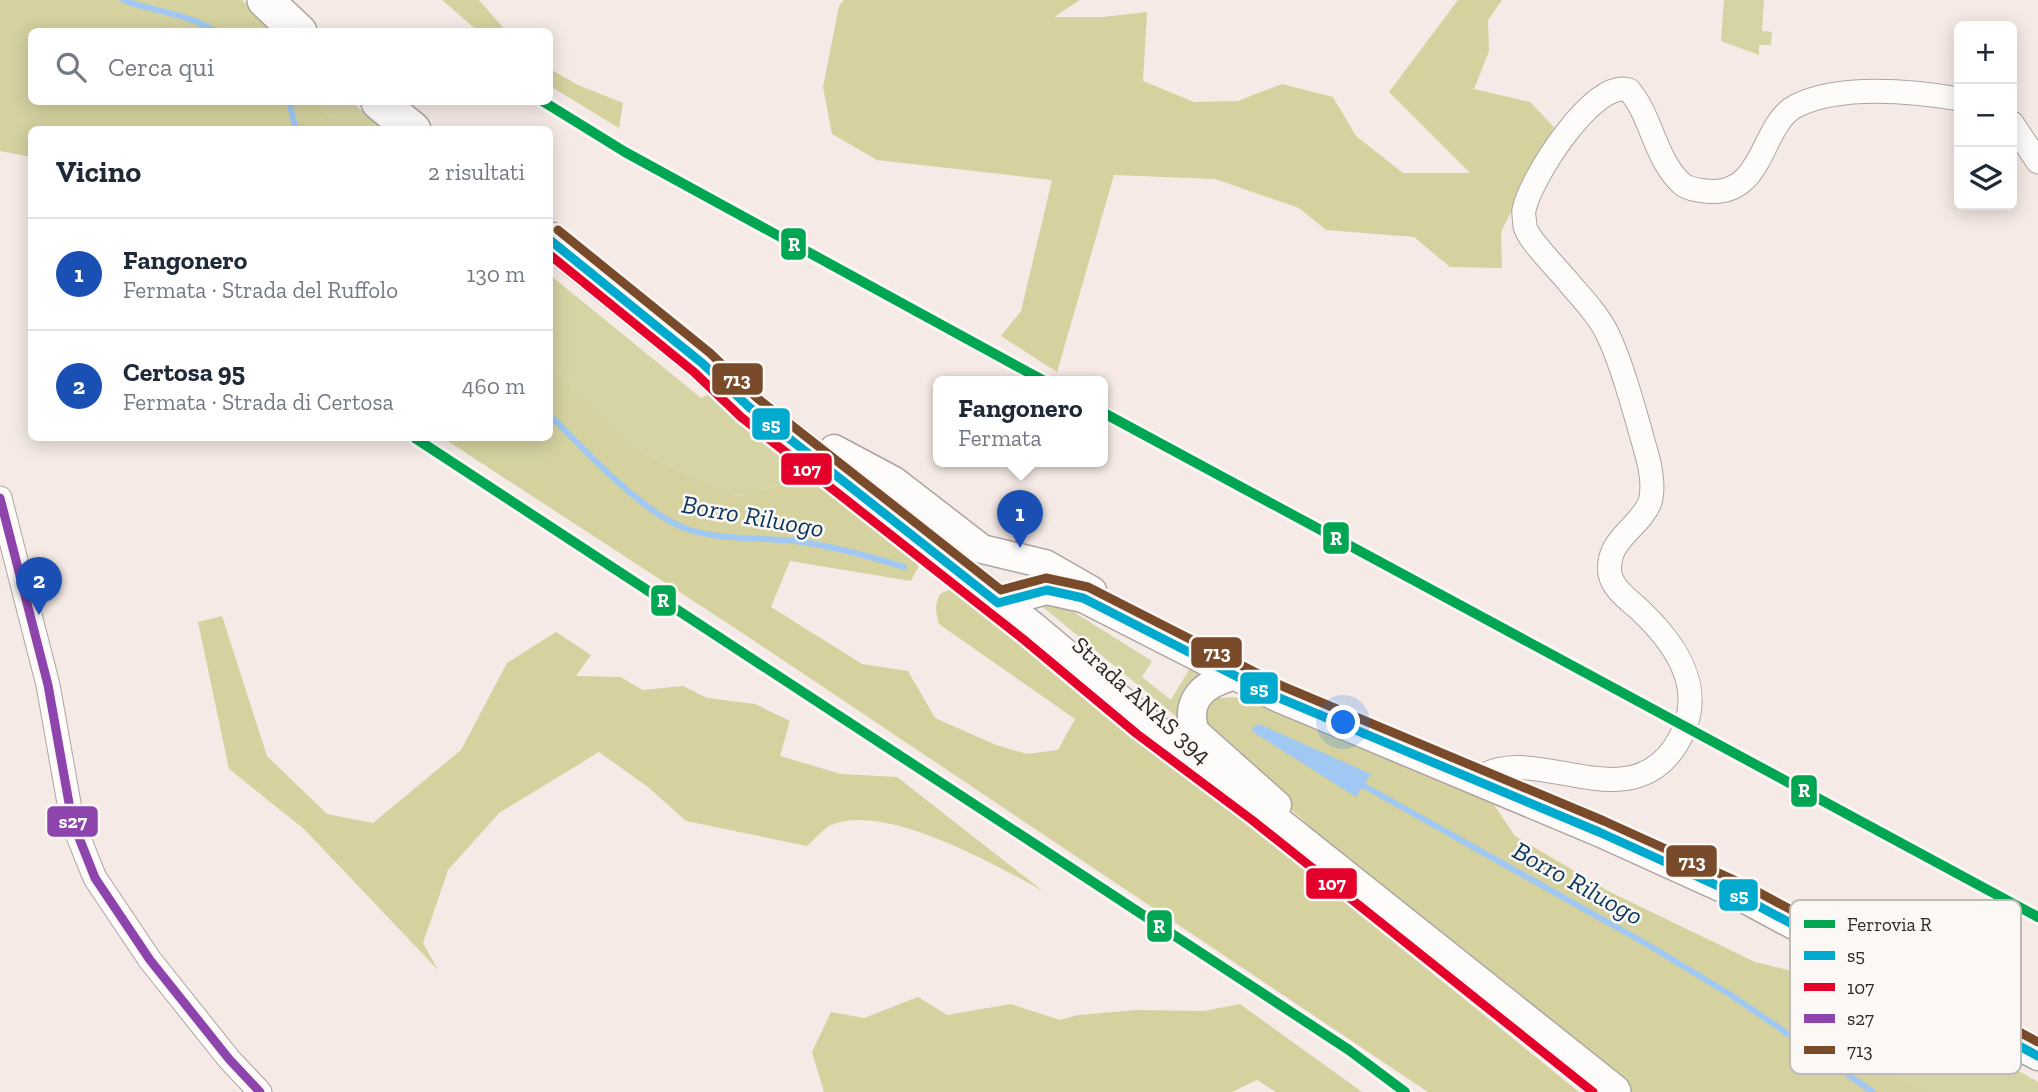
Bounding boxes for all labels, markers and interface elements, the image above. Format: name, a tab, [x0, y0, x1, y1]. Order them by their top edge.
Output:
map controls	[1954, 21, 2017, 210]
button: +	[1954, 21, 2017, 84]
search box	[28, 28, 553, 105]
icon: search	[52, 48, 90, 86]
text: Cerca qui	[108, 51, 214, 83]
button: −	[1954, 84, 2017, 147]
button: layers	[1954, 147, 2017, 210]
text: Vicino	[56, 154, 141, 190]
text: 2 risultati	[428, 158, 525, 186]
line badge: R	[780, 227, 807, 261]
text: R	[788, 233, 800, 256]
text: Fangonero	[123, 244, 247, 276]
text: 1	[74, 260, 84, 288]
text: 130 m	[467, 260, 525, 288]
text: Fermata · Strada del Ruffolo	[123, 276, 398, 304]
text: Certosa 95	[123, 356, 245, 388]
line badge: 713	[711, 362, 764, 396]
text: 713	[723, 368, 751, 391]
text: 2	[73, 372, 85, 400]
text: 460 m	[462, 372, 525, 400]
popup	[933, 376, 1108, 467]
text: Fermata · Strada di Certosa	[123, 388, 394, 416]
text: Fangonero	[958, 392, 1083, 424]
line badge: s5	[751, 407, 791, 441]
text: s5	[762, 413, 780, 436]
text: Fermata	[958, 424, 1042, 452]
line badge: 107	[780, 452, 833, 486]
text: 107	[793, 458, 822, 481]
water label: Borro Riluogo	[679, 488, 827, 544]
pin: 1	[997, 490, 1043, 548]
line badge: R	[1322, 521, 1350, 555]
text: R	[1330, 527, 1342, 550]
pin: 2	[16, 557, 62, 615]
line badge: R	[650, 584, 677, 617]
text: R	[657, 589, 669, 612]
street label: Strada ANAS 394	[1067, 630, 1217, 770]
line badge: 713	[1190, 636, 1243, 669]
text: 713	[1203, 641, 1231, 664]
line badge: s5	[1239, 671, 1279, 705]
text: s5	[1250, 677, 1268, 700]
your location	[1326, 705, 1360, 739]
line badge: R	[1790, 774, 1818, 808]
text: R	[1798, 779, 1810, 802]
line badge: s27	[46, 805, 99, 838]
text: s27	[59, 810, 88, 833]
water label: Borro Riluogo	[1507, 834, 1649, 932]
line badge: 713	[1665, 844, 1718, 878]
text: 713	[1678, 850, 1706, 873]
line badge: 107	[1305, 867, 1358, 900]
text: 107	[1318, 872, 1347, 895]
line badge: s5	[1718, 878, 1759, 912]
text: s5	[1730, 884, 1748, 907]
legend	[1790, 900, 2021, 1074]
line badge: R	[1146, 909, 1173, 943]
text: Ferrovia R	[1847, 913, 1932, 936]
text: R	[1153, 915, 1165, 938]
text: s5	[1847, 944, 1865, 967]
text: 107	[1847, 976, 1874, 999]
text: s27	[1847, 1007, 1874, 1030]
text: 713	[1847, 1039, 1873, 1062]

